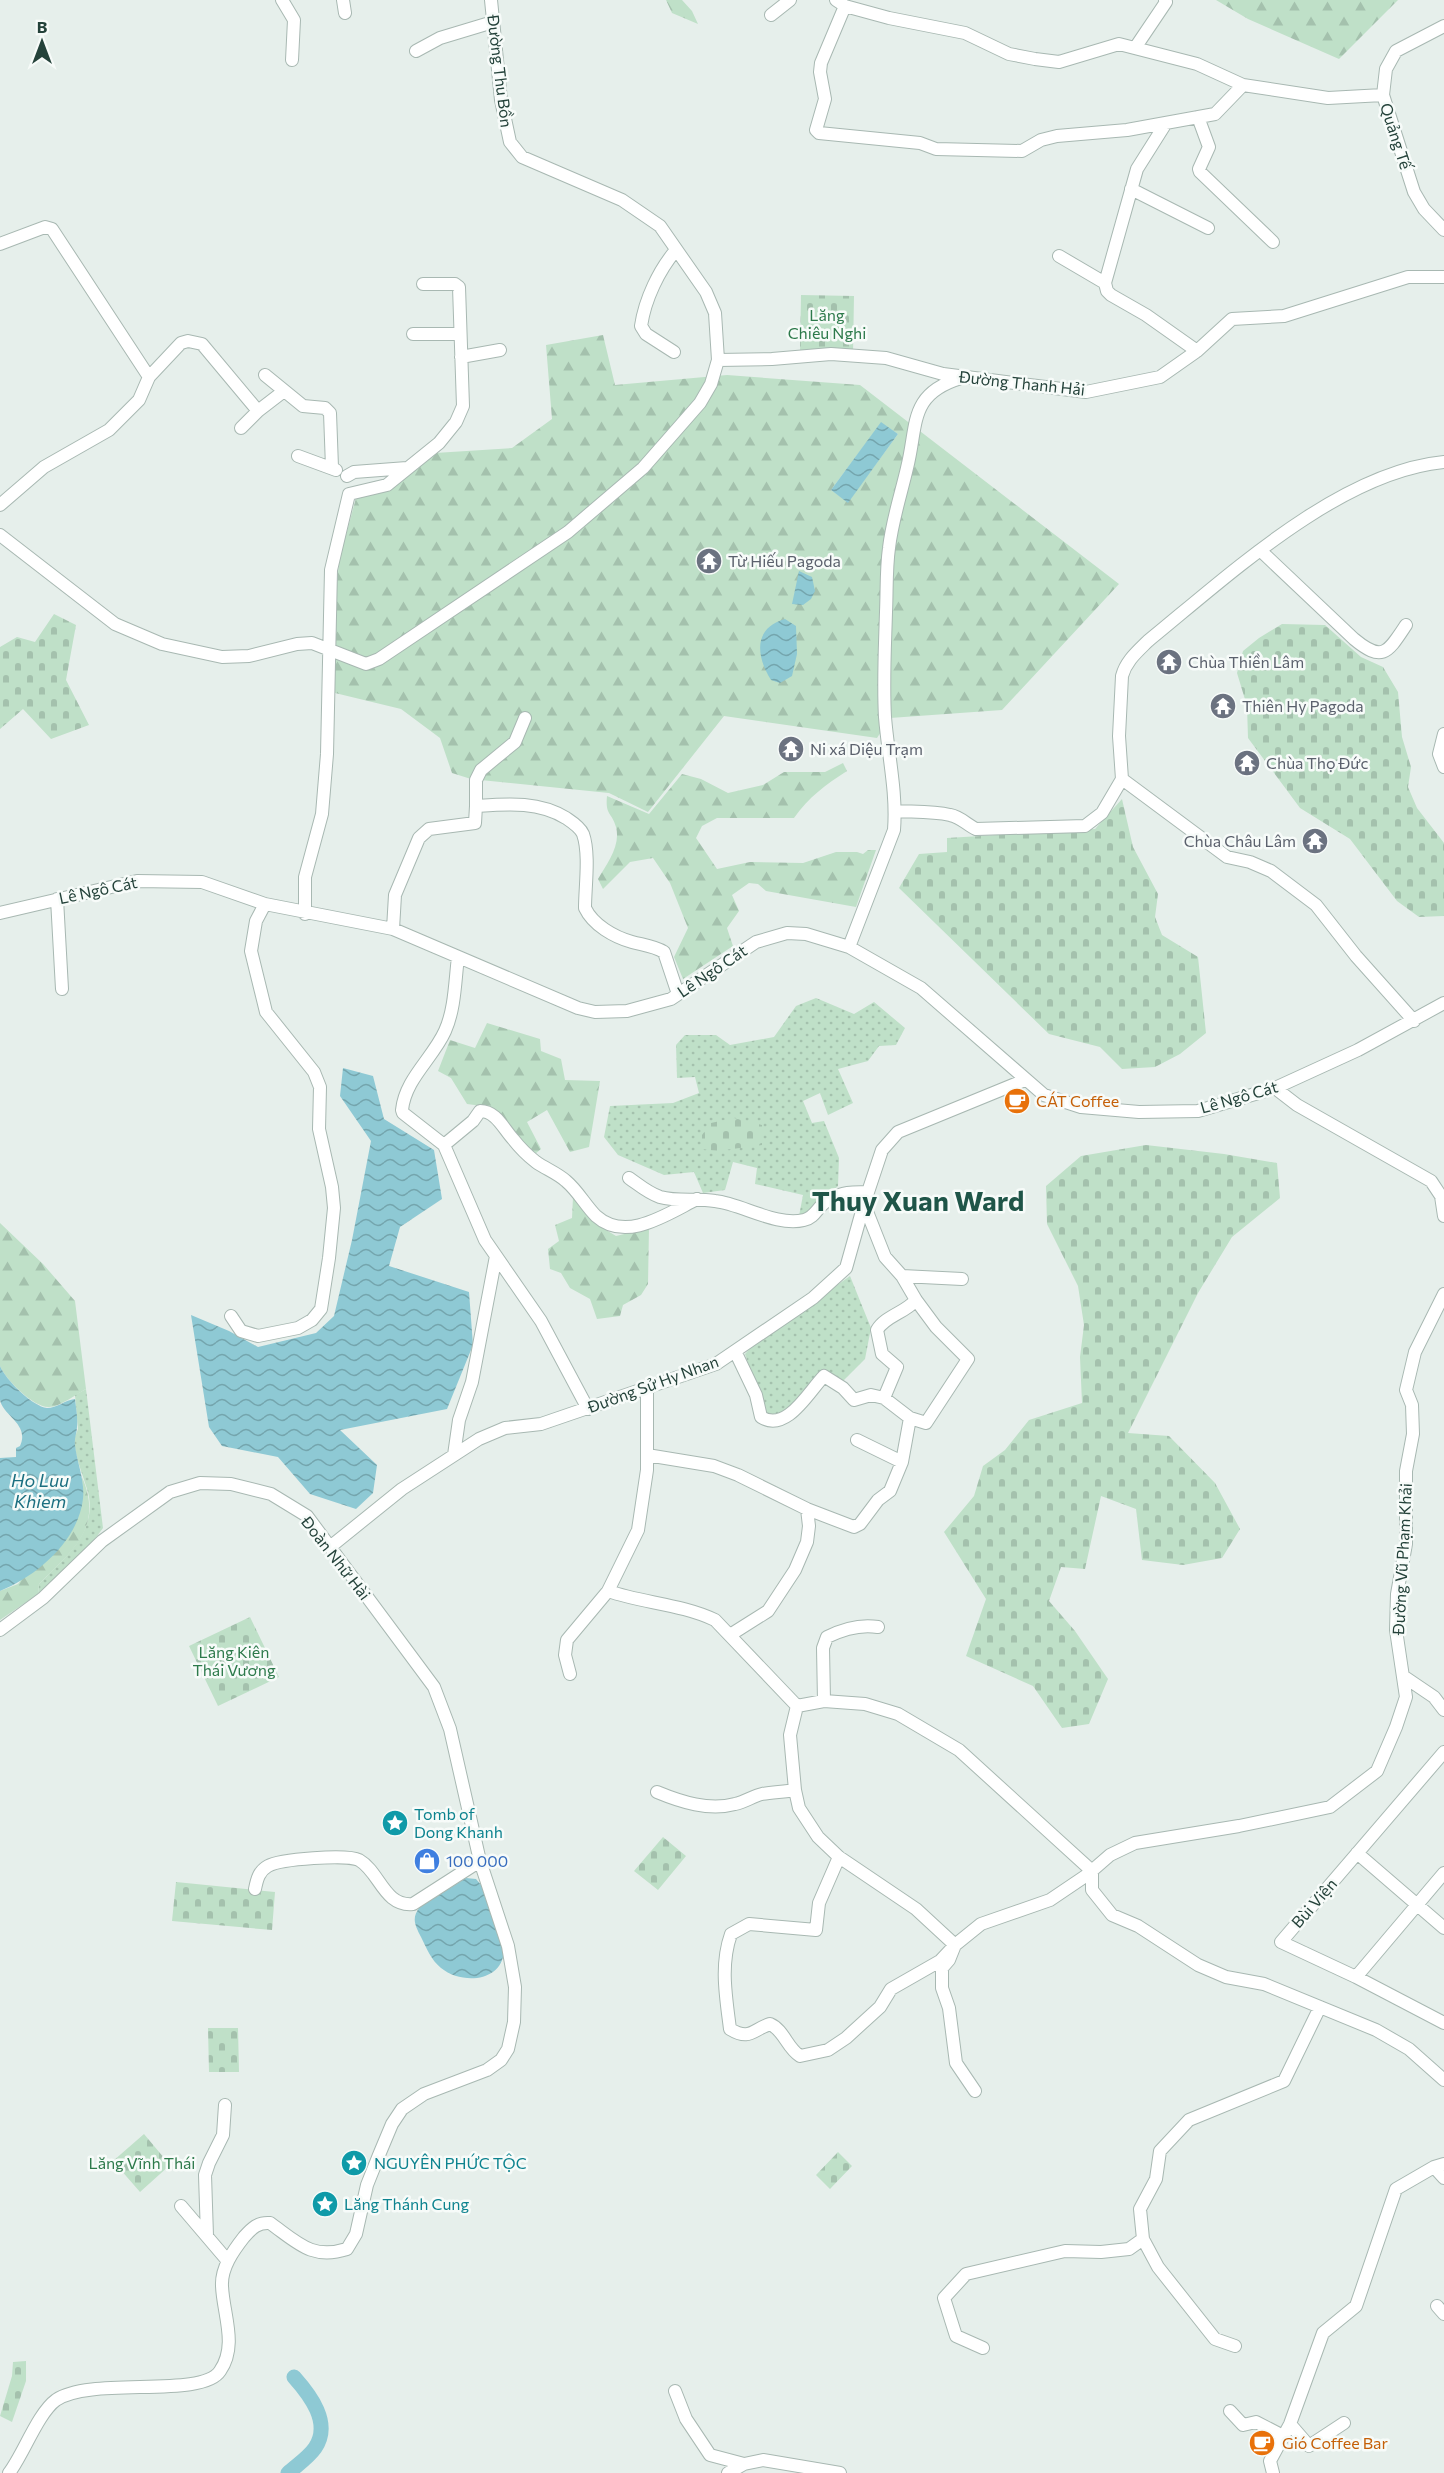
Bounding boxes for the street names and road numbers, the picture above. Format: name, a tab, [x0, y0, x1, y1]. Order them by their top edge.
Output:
street label: Đường Thu Bồn	[484, 13, 517, 128]
street label: Quảng Tế	[1377, 100, 1417, 173]
street label: Đường Thanh Hải	[957, 366, 1086, 399]
street label: Lê Ngô Cát	[57, 872, 139, 907]
street label: Lê Ngô Cát	[673, 940, 750, 1001]
street label: Lê Ngô Cát	[1198, 1076, 1280, 1117]
street label: Đường Sử Hy Nhan	[584, 1351, 721, 1416]
street label: Đường Vũ Phạm Khải	[1388, 1483, 1415, 1636]
street label: Đoàn Nhữ Hài	[297, 1511, 375, 1603]
street label: Bùi Viện	[1287, 1874, 1340, 1931]

